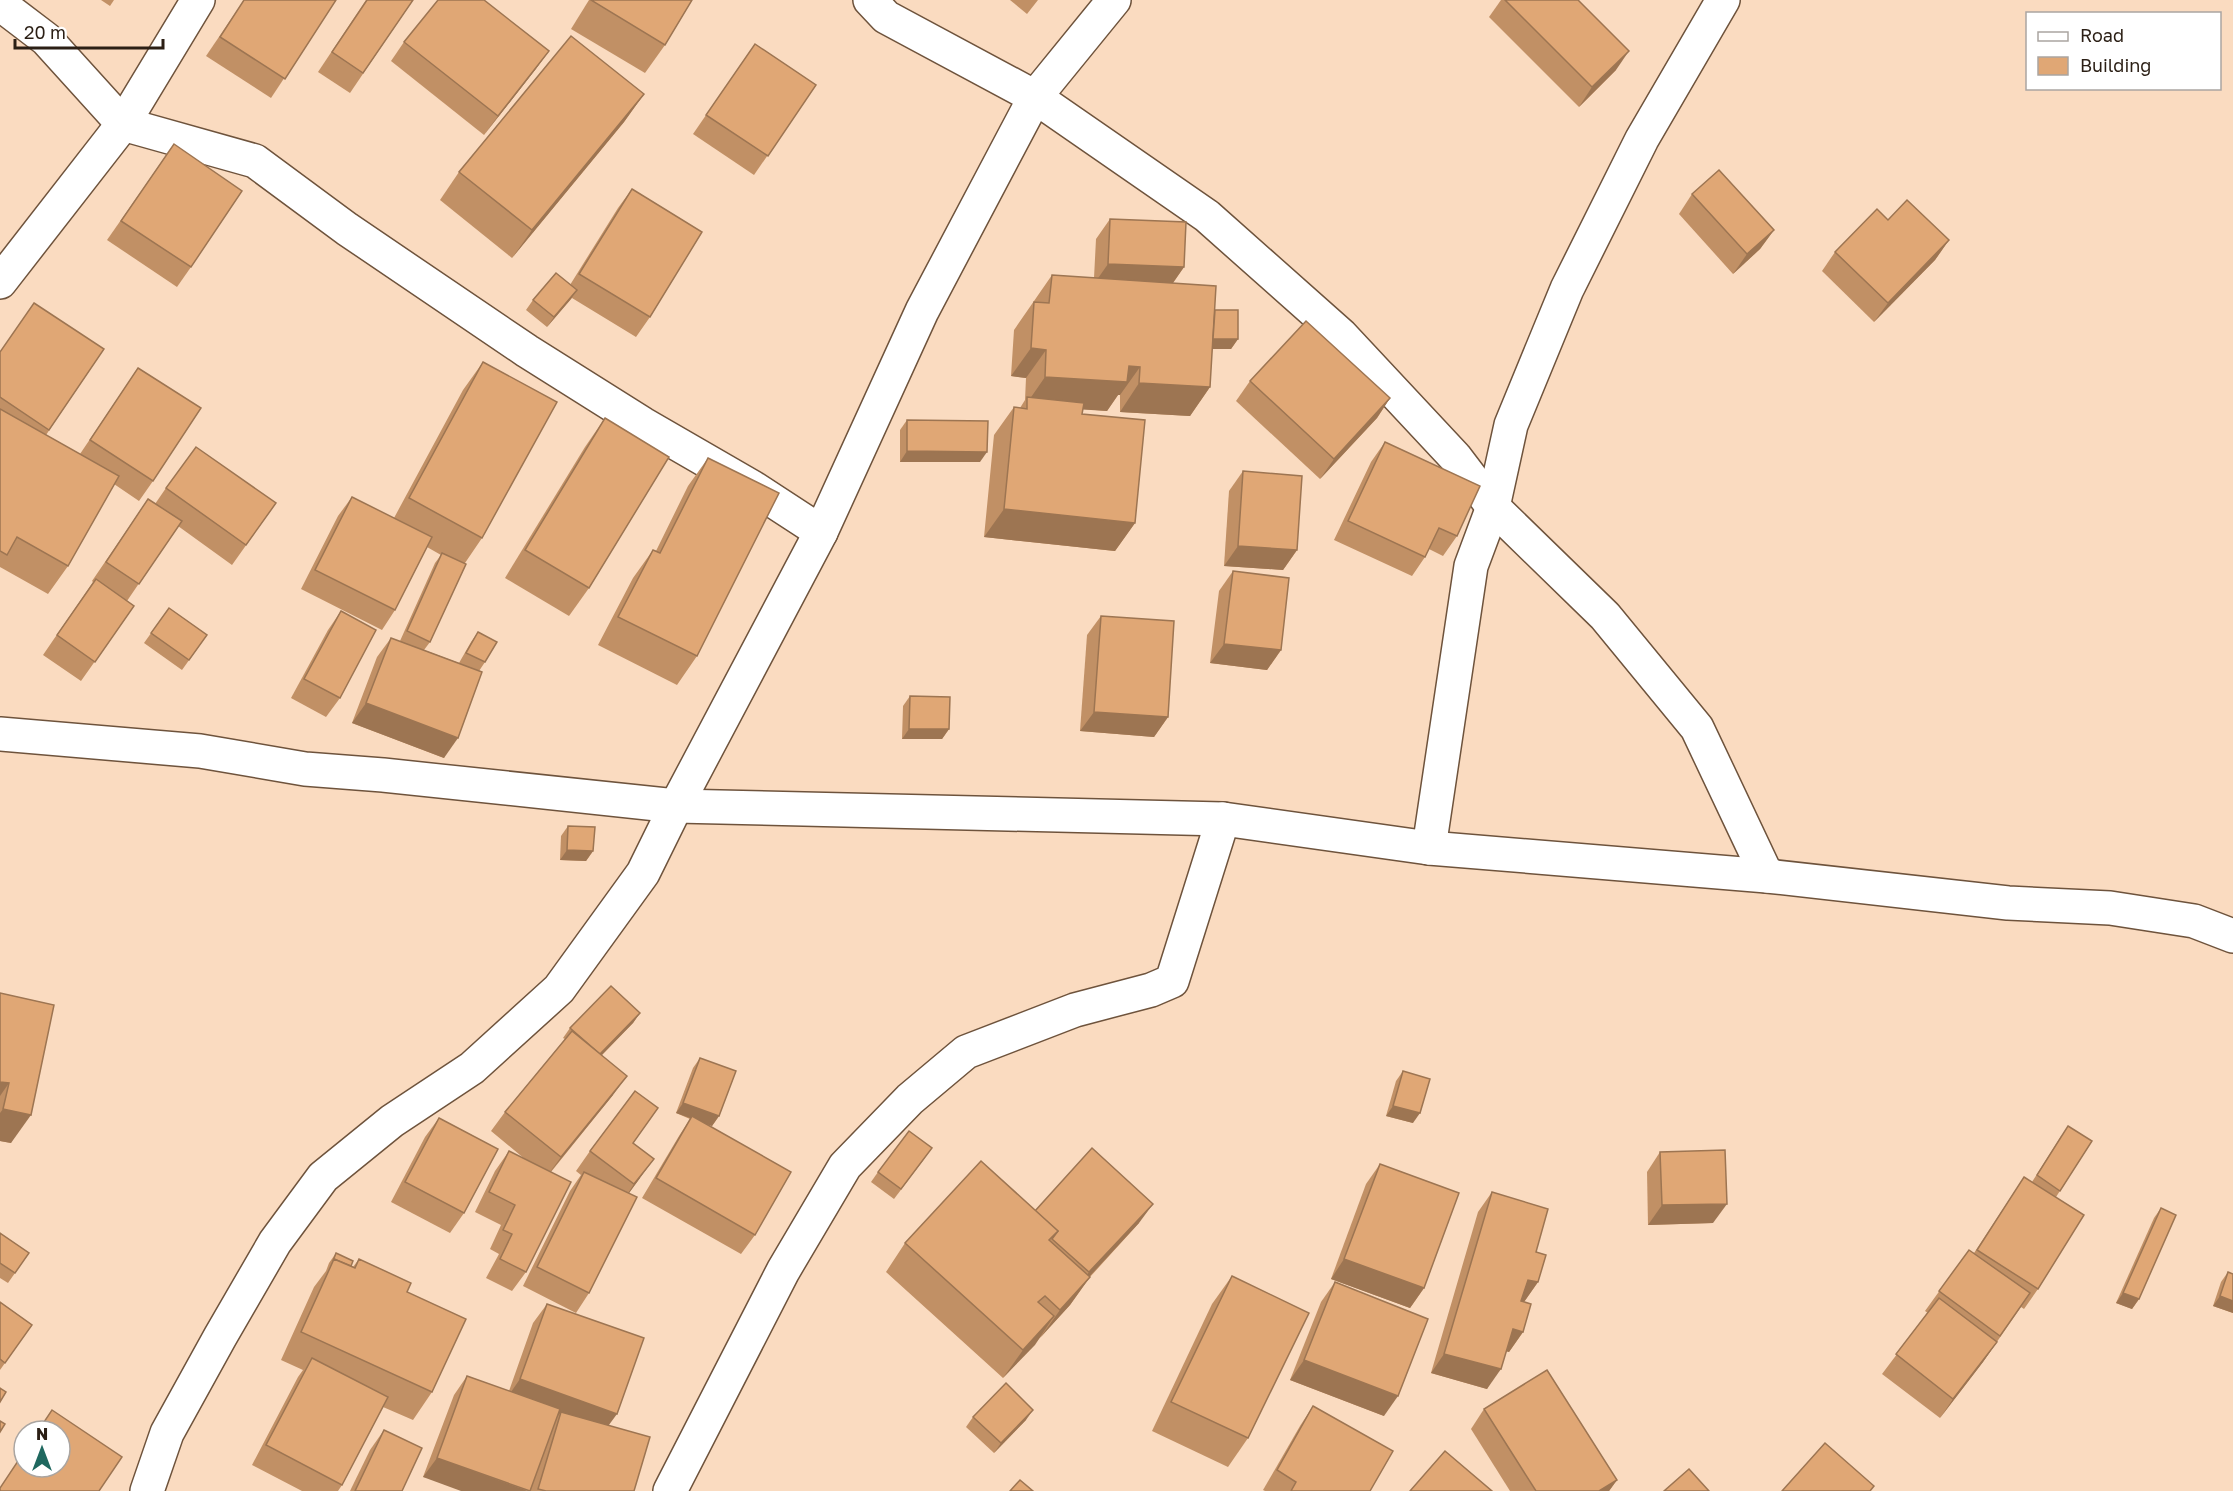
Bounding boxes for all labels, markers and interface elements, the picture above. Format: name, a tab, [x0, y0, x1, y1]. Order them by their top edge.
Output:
scale bar	[15, 12, 164, 50]
legend	[2026, 12, 2221, 90]
text: 20 m	[24, 21, 66, 43]
text: Road	[2080, 24, 2124, 46]
text: Building	[2080, 54, 2151, 76]
north arrow	[12, 1419, 72, 1479]
text: N	[36, 1424, 48, 1444]

